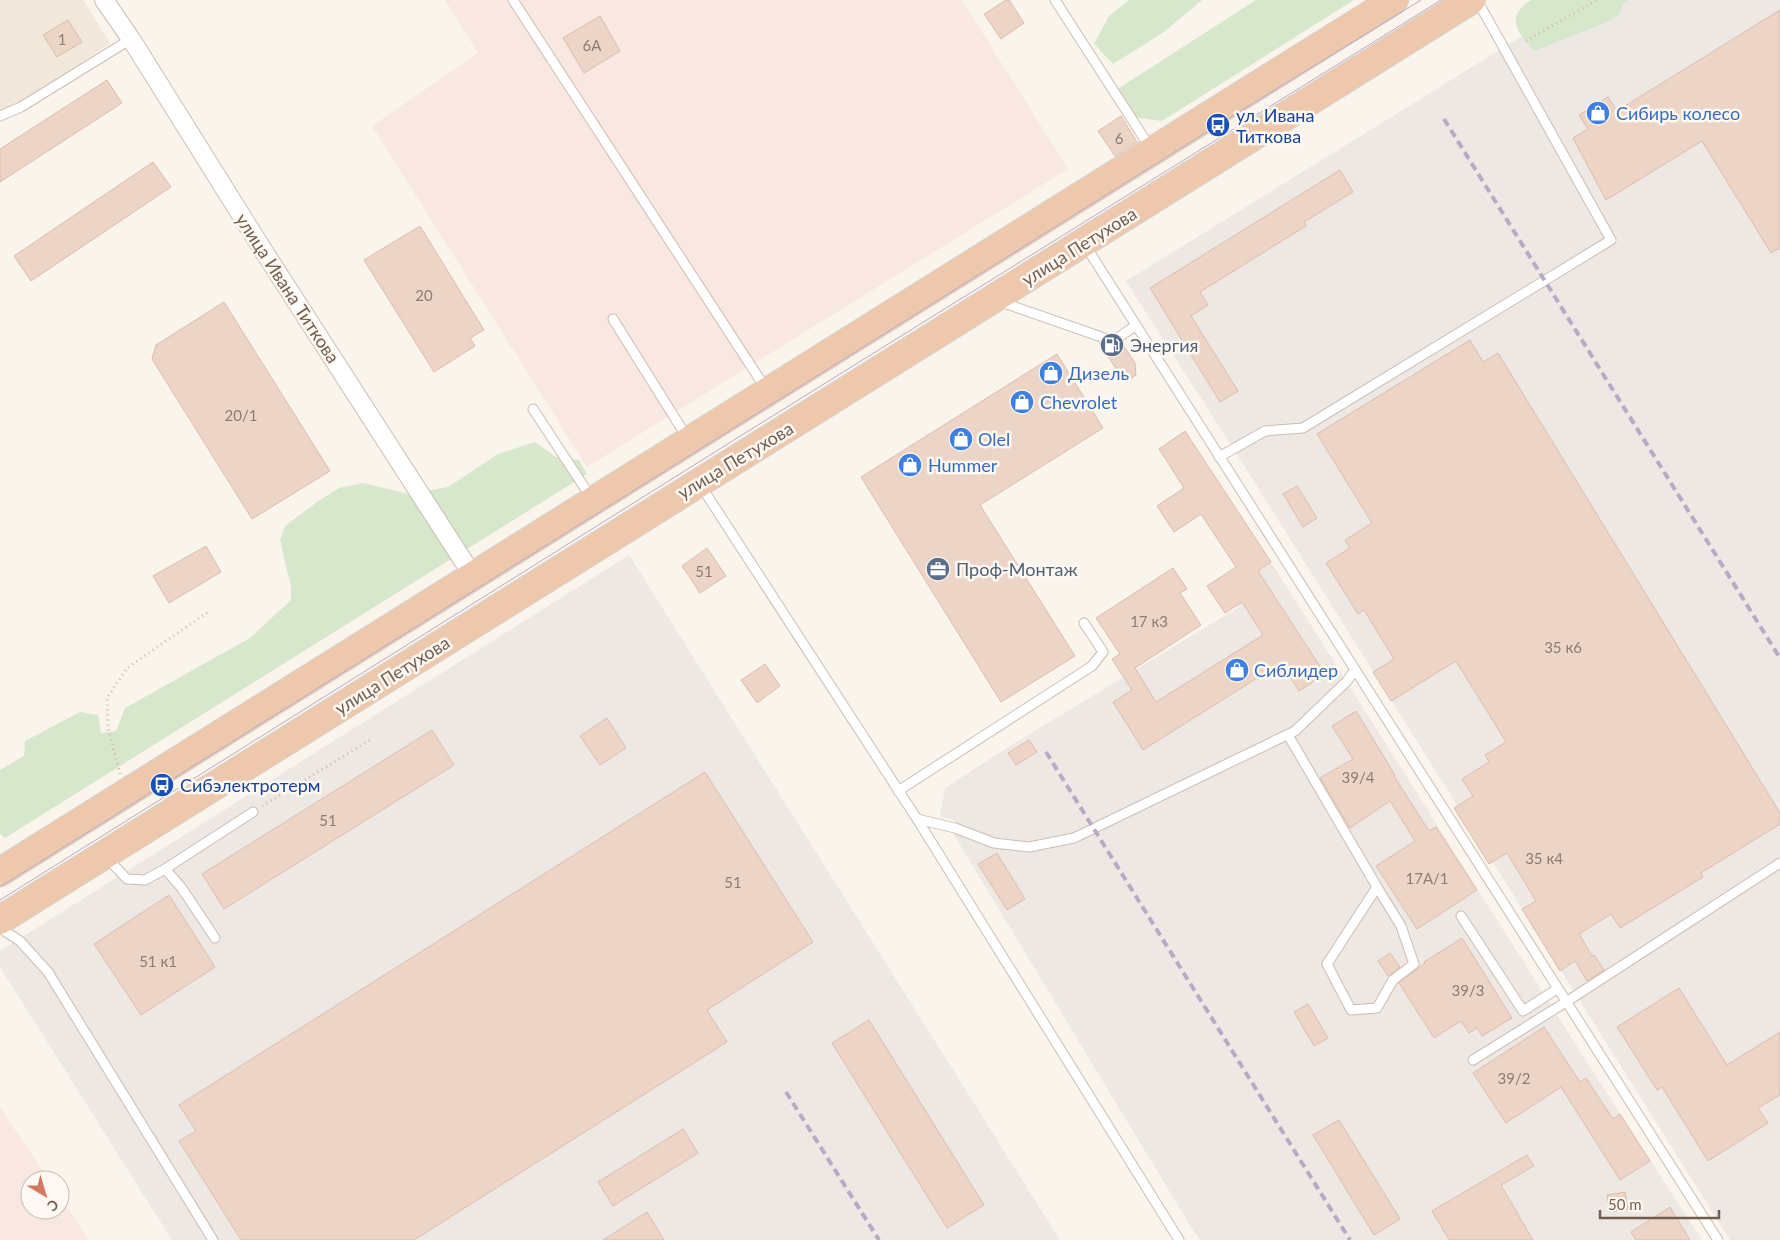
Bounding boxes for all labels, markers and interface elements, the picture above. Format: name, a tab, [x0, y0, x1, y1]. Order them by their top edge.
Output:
house number: 1	[58, 30, 66, 48]
house number: 6А	[583, 36, 602, 54]
shop icon: Сибирь колесо	[1585, 100, 1611, 126]
place label: Сибирь колесо	[1616, 102, 1740, 124]
place label: ул. Ивана Титкова	[1236, 104, 1314, 147]
bus stop icon: ул. Ивана Титкова	[1205, 112, 1231, 138]
house number: 6	[1115, 129, 1124, 147]
street label: улица Петухова	[1018, 202, 1140, 290]
street label: улица Ивана Титкова	[231, 209, 345, 367]
house number: 20	[415, 286, 433, 304]
fuel station icon: Энергия	[1099, 332, 1125, 358]
place label: Энергия	[1130, 334, 1198, 356]
shop icon: Дизель	[1038, 360, 1064, 386]
place label: Дизель	[1068, 362, 1129, 384]
shop icon: Chevrolet	[1009, 389, 1035, 415]
place label: Chevrolet	[1040, 391, 1118, 413]
house number: 20/1	[225, 406, 257, 424]
street label: улица Петухова	[673, 417, 797, 503]
shop icon: Olel	[948, 426, 974, 452]
place label: Olel	[978, 428, 1010, 450]
shop icon: Hummer	[897, 452, 923, 478]
place label: Hummer	[928, 454, 998, 476]
office icon: Проф-Монтаж	[925, 556, 951, 582]
place label: Проф-Монтаж	[956, 558, 1078, 580]
house number: 51	[695, 562, 713, 580]
house number: 17 к3	[1130, 612, 1168, 630]
street label: улица Петухова	[331, 631, 453, 719]
house number: 35 к6	[1544, 638, 1582, 656]
shop icon: Сиблидер	[1224, 657, 1250, 683]
place label: Сиблидер	[1254, 659, 1338, 681]
house number: 39/4	[1342, 768, 1375, 786]
bus stop icon: Сибэлектротерм	[149, 772, 175, 798]
place label: Сибэлектротерм	[180, 774, 320, 796]
house number: 51	[319, 811, 337, 829]
house number: 35 к4	[1525, 849, 1563, 867]
house number: 17А/1	[1405, 869, 1449, 887]
house number: 51	[724, 873, 742, 891]
house number: 51 к1	[139, 952, 177, 970]
house number: 39/3	[1452, 981, 1484, 999]
house number: 39/2	[1498, 1069, 1530, 1087]
north arrow	[20, 1170, 70, 1220]
scale bar	[1600, 1188, 1719, 1220]
text: 50 m	[1608, 1195, 1642, 1213]
text: С	[44, 1196, 62, 1216]

